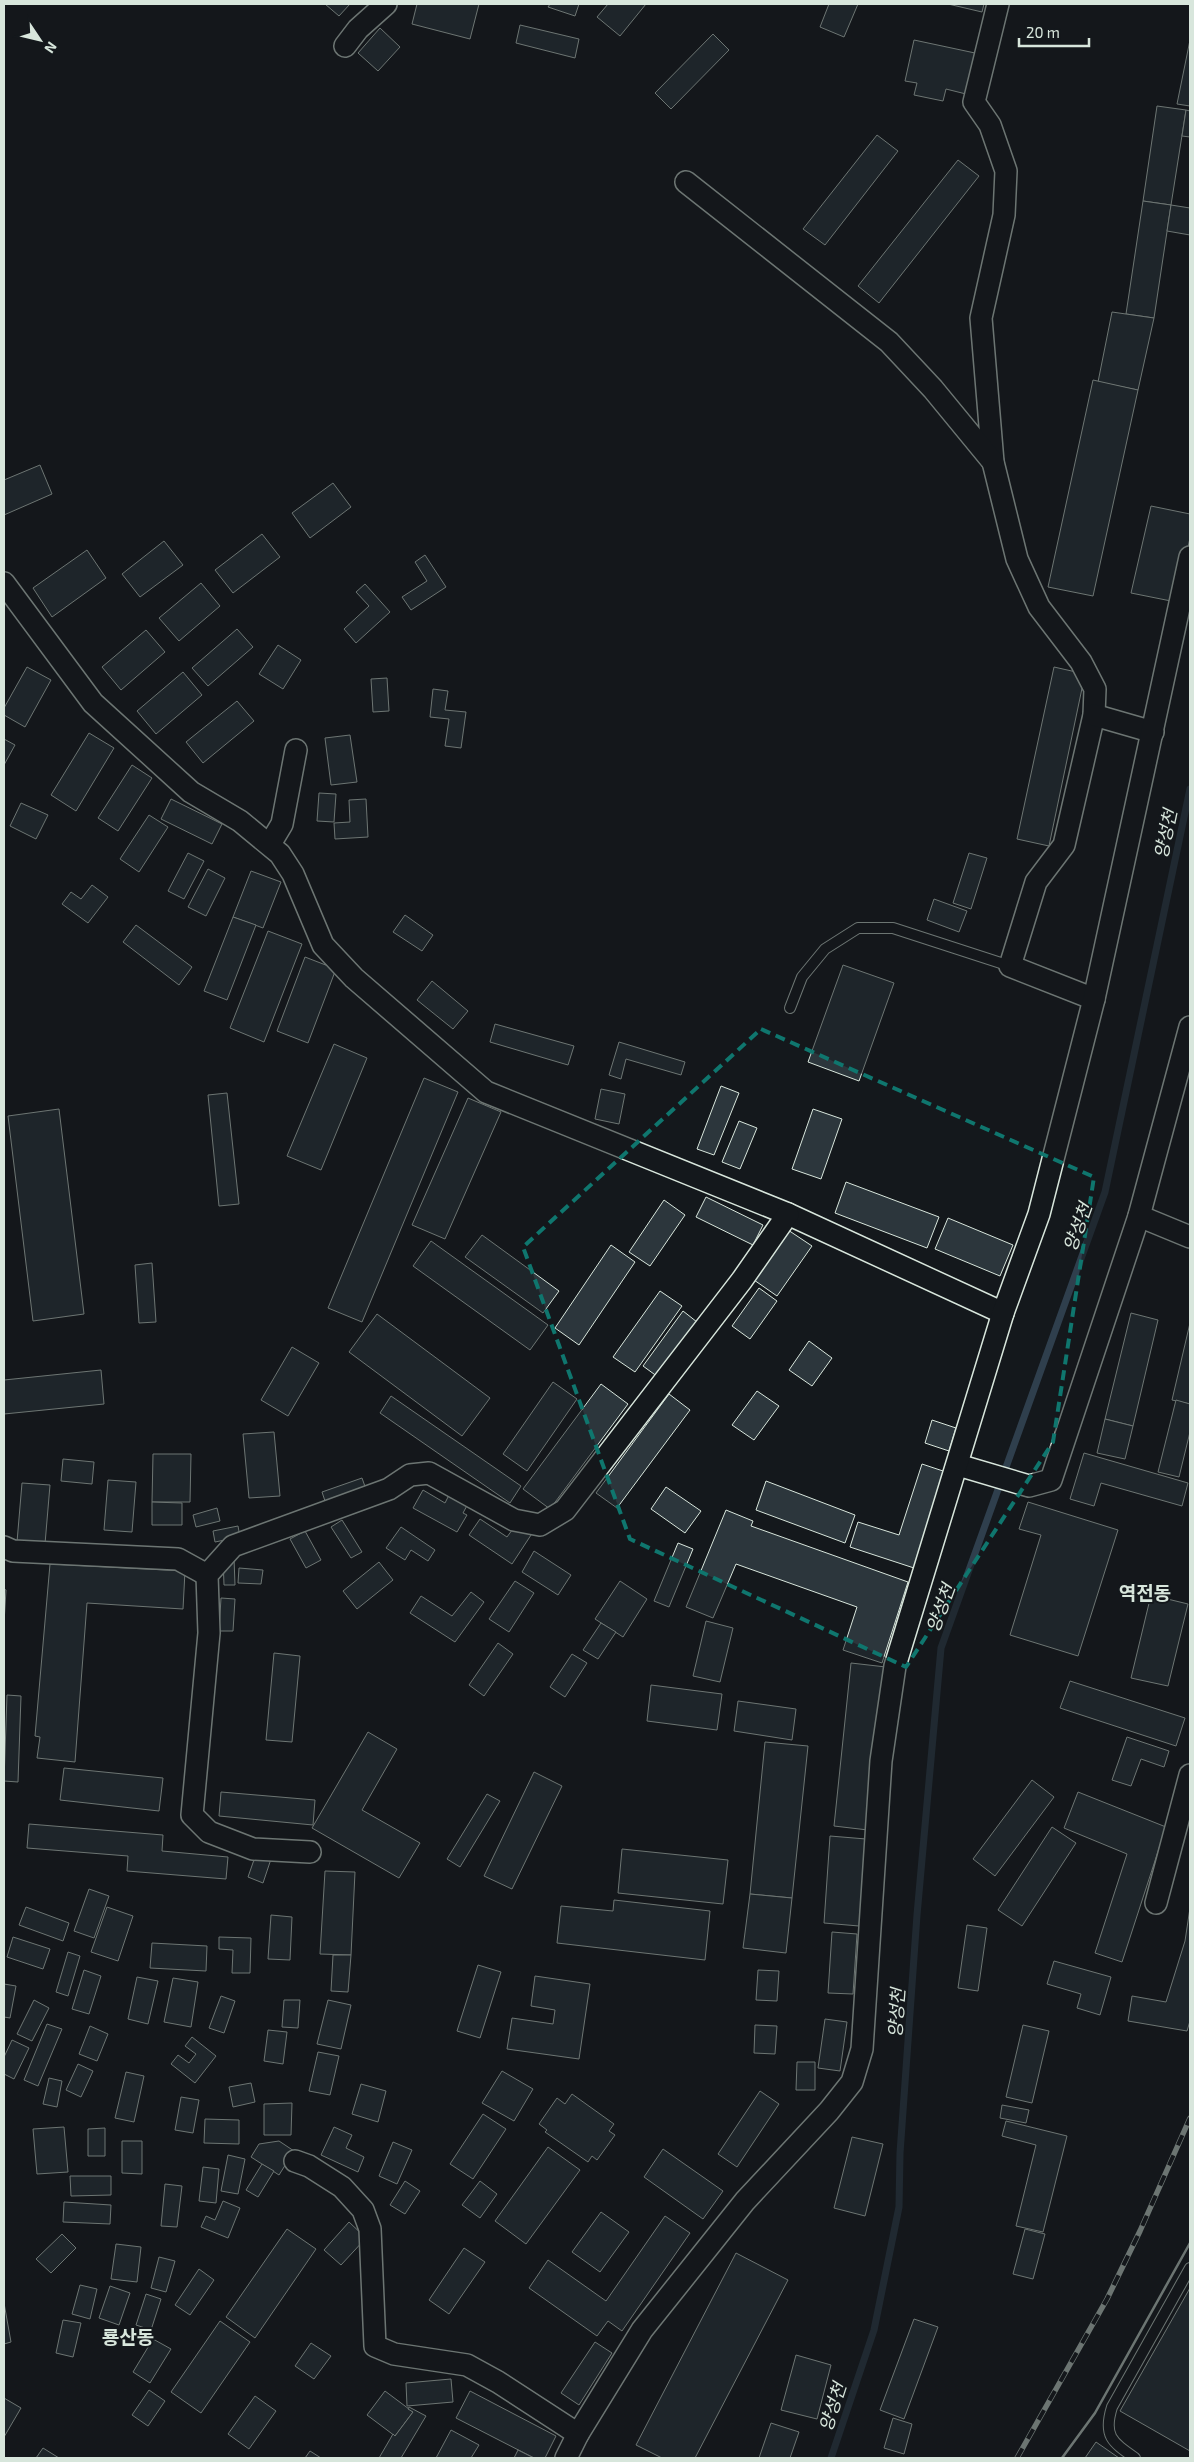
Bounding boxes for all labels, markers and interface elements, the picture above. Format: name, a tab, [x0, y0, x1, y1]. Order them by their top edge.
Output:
north arrow	[15, 15, 65, 65]
scale bar	[1019, 15, 1089, 47]
text: 20 m	[1026, 23, 1060, 41]
text: N	[41, 39, 61, 57]
water label: 양성천	[1149, 805, 1181, 861]
water label: 양성천	[1058, 1198, 1097, 1254]
water label: 양성천	[921, 1579, 960, 1635]
district label: 역전동	[1119, 1581, 1171, 1604]
water label: 양성천	[883, 1985, 909, 2039]
district label: 룡산동	[102, 2325, 154, 2348]
water label: 양성천	[814, 2378, 851, 2434]

